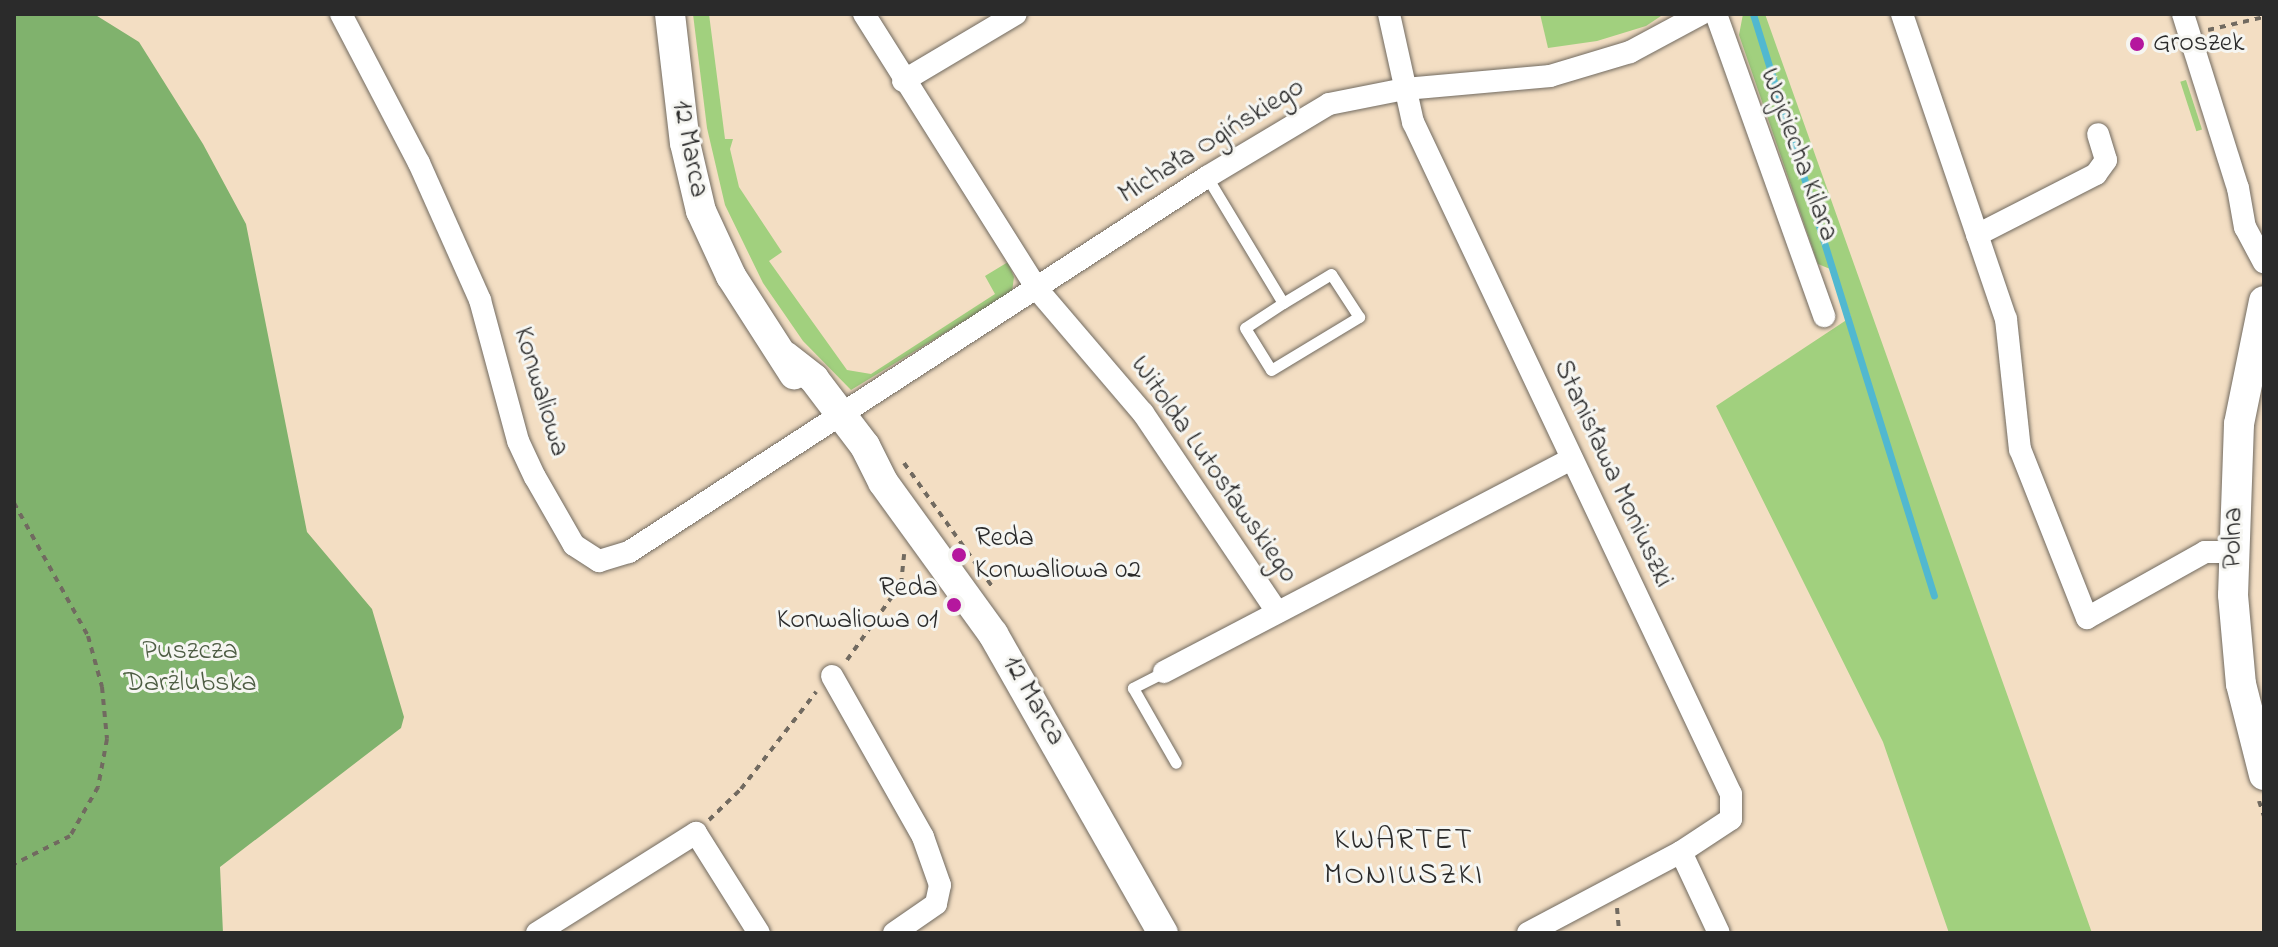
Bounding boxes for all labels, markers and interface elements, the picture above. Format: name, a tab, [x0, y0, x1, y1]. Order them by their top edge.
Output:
place label: Groszek	[2153, 27, 2245, 61]
marker: Groszek	[2128, 35, 2146, 53]
street label: Wojciecha Kilara	[1751, 64, 1845, 246]
street label: Michała Ogińskiego	[1113, 71, 1311, 213]
street label: 12 Marca	[663, 98, 715, 200]
street label: Konwaliowa	[504, 323, 576, 461]
street label: Witolda Lutosławskiego	[1122, 350, 1304, 590]
street label: Stanisława Moniuszki	[1545, 355, 1679, 593]
street label: Polna	[2217, 507, 2251, 569]
place label: Reda Konwaliowa 02	[975, 522, 1141, 588]
marker: Reda Konwaliowa 02	[950, 546, 968, 564]
place label: Reda Konwaliowa 01	[777, 572, 938, 638]
marker: Reda Konwaliowa 01	[945, 596, 963, 614]
park label: Puszcza Darżlubska	[123, 635, 257, 701]
street label: 12 Marca	[994, 650, 1072, 752]
district label: KWARTET MONIUSZKI	[1324, 823, 1484, 894]

